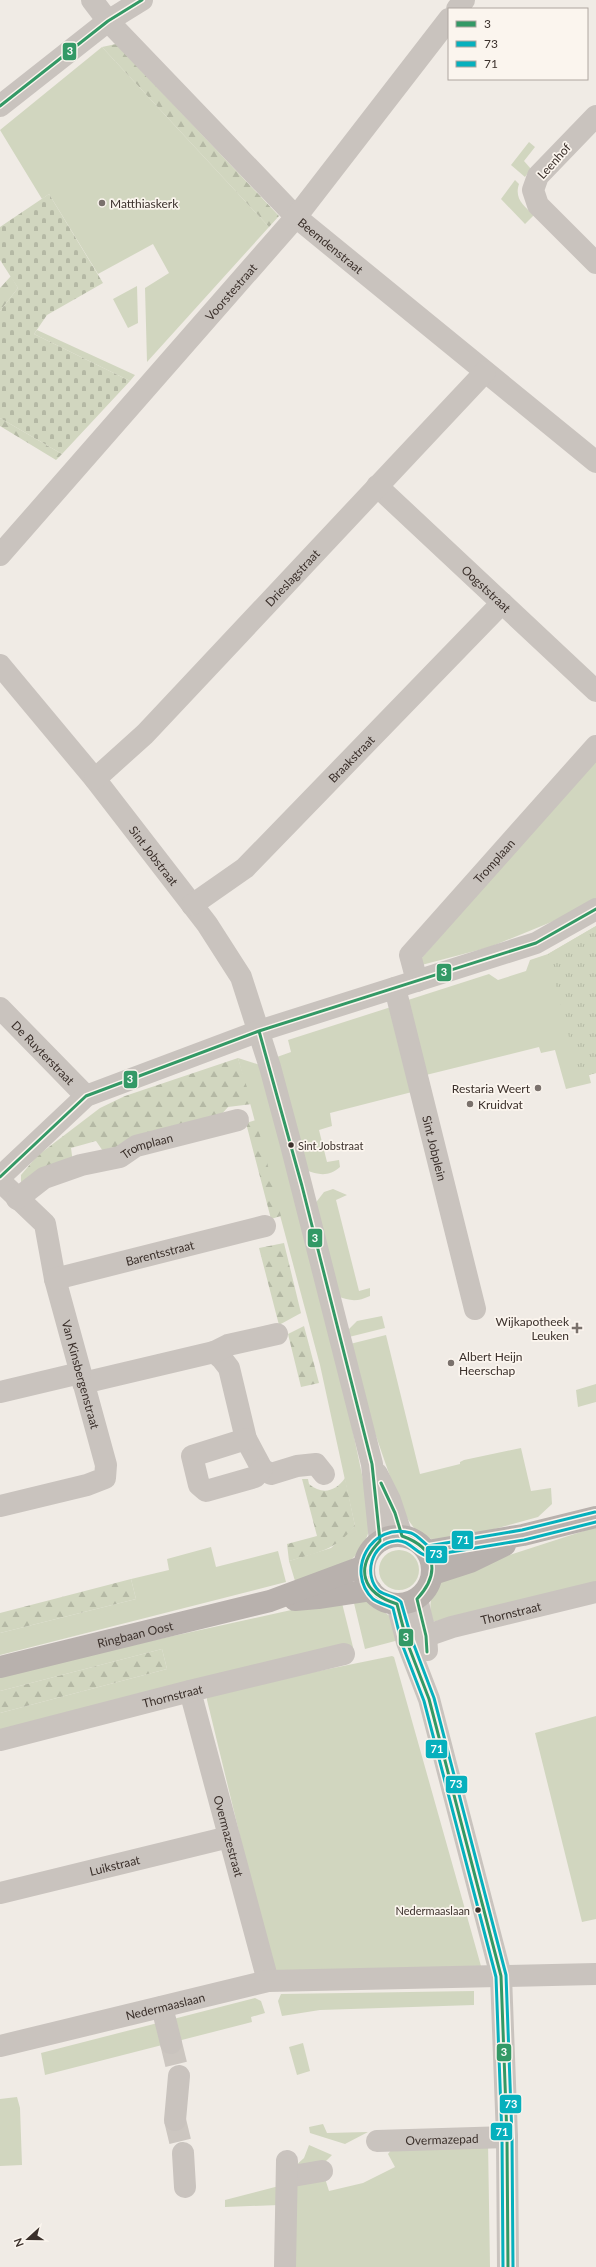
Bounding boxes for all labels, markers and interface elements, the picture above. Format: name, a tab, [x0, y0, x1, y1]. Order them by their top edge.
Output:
legend	[448, 8, 588, 80]
text: 3	[484, 16, 491, 31]
text: 73	[484, 36, 498, 51]
line badge: 3	[62, 42, 77, 61]
text: 3	[67, 44, 73, 57]
text: 71	[484, 56, 498, 71]
street label: Leenhof	[534, 140, 574, 182]
place label: Matthiaskerk	[110, 196, 179, 211]
marker: Matthiaskerk	[97, 198, 107, 208]
street label: Beemdenstraat	[295, 214, 367, 277]
street label: Voorstestraat	[202, 260, 260, 323]
street label: Drieslagstraat	[262, 545, 323, 609]
street label: Oogststraat	[459, 562, 515, 616]
street label: Braakstraat	[325, 731, 378, 785]
street label: Sint Jobstraat	[126, 823, 182, 889]
street label: Tromplaan	[470, 835, 518, 886]
line badge: 3	[436, 963, 452, 982]
text: 3	[441, 965, 447, 978]
street label: De Ruyterstraat	[9, 1017, 78, 1088]
line badge: 3	[123, 1070, 138, 1089]
text: 3	[127, 1072, 133, 1085]
place label: Restaria Weert	[452, 1081, 531, 1096]
marker: Restaria Weert	[533, 1083, 543, 1093]
place label: Kruidvat	[478, 1097, 524, 1112]
marker: Kruidvat	[465, 1099, 475, 1109]
street label: Sint Jobplein	[420, 1114, 450, 1182]
street label: Tromplaan	[118, 1129, 174, 1162]
place label: Sint Jobstraat	[298, 1139, 363, 1152]
marker: Sint Jobstraat	[286, 1140, 296, 1150]
line badge: 3	[307, 1228, 323, 1248]
text: 3	[312, 1231, 318, 1244]
street label: Barentsstraat	[124, 1237, 196, 1268]
place label: Wijkapotheek Leuken	[496, 1314, 570, 1343]
street label: Van Kinsbergenstraat	[59, 1318, 103, 1431]
marker: Wijkapotheek Leuken	[572, 1323, 582, 1333]
place label: Albert Heijn Heerschap	[459, 1349, 523, 1378]
marker: Albert Heijn Heerschap	[446, 1358, 456, 1368]
line badge: 71	[451, 1530, 474, 1550]
text: 71	[457, 1533, 469, 1546]
line badge: 73	[425, 1545, 448, 1564]
text: 73	[430, 1547, 442, 1560]
street label: Thornstraat	[479, 1598, 543, 1627]
street label: Ringbaan Oost	[96, 1617, 175, 1650]
line badge: 3	[398, 1628, 414, 1647]
text: 3	[403, 1630, 409, 1643]
street label: Thornstraat	[141, 1681, 205, 1710]
line badge: 71	[425, 1739, 448, 1759]
text: 71	[431, 1742, 443, 1755]
line badge: 73	[445, 1775, 468, 1794]
text: 73	[450, 1777, 462, 1790]
street label: Overmazestraat	[211, 1793, 247, 1879]
street label: Luikstraat	[88, 1851, 142, 1878]
place label: Nedermaaslaan	[396, 1904, 470, 1917]
marker: Nedermaaslaan	[473, 1905, 483, 1915]
street label: Nedermaaslaan	[124, 1989, 206, 2023]
line badge: 3	[496, 2043, 512, 2062]
text: 3	[501, 2045, 507, 2058]
line badge: 73	[499, 2094, 522, 2114]
text: 73	[505, 2097, 517, 2110]
line badge: 71	[490, 2122, 513, 2141]
text: 71	[496, 2125, 508, 2138]
street label: Overmazepad	[405, 2130, 479, 2148]
north arrow	[8, 2219, 48, 2259]
text: N	[11, 2236, 26, 2249]

